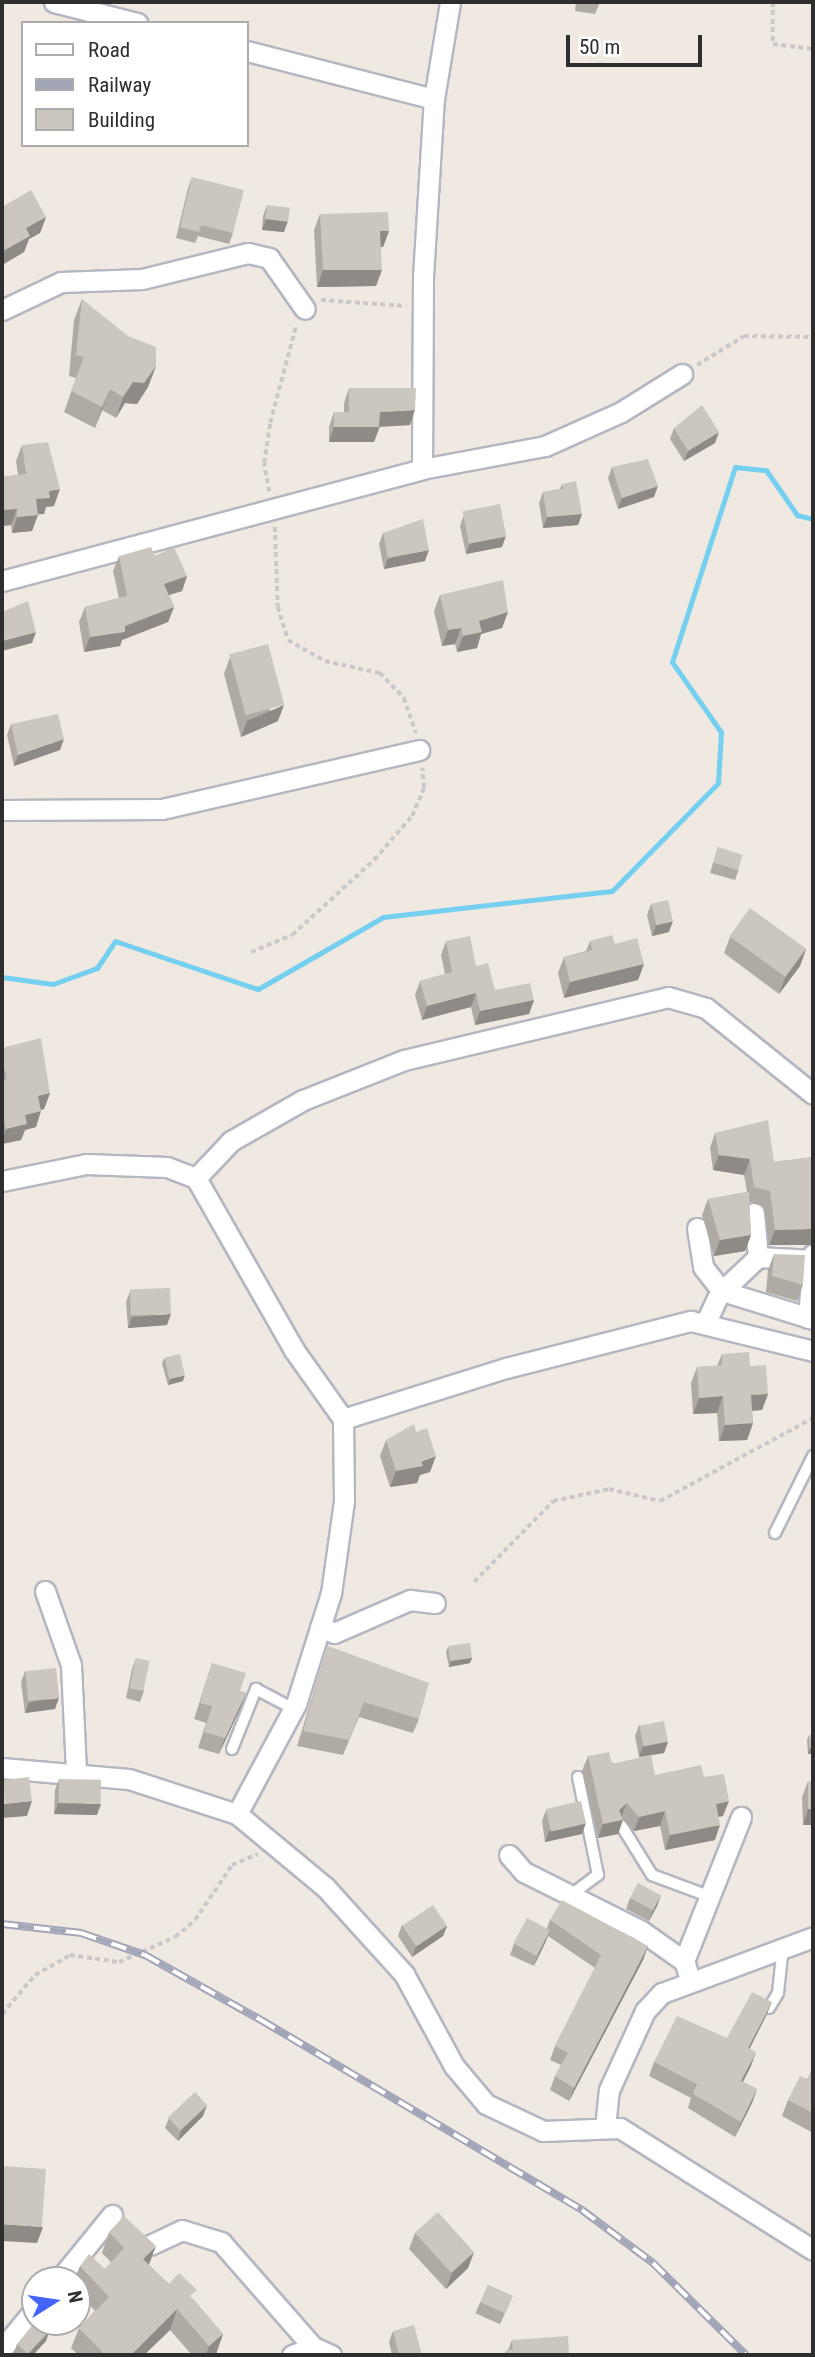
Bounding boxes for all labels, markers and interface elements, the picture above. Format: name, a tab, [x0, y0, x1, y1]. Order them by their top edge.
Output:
legend	[21, 21, 248, 147]
scale bar	[570, 21, 706, 65]
text: 50 m	[579, 35, 620, 59]
text: Road	[88, 38, 130, 62]
text: Railway	[88, 73, 151, 97]
text: Building	[88, 108, 155, 132]
north arrow	[21, 2266, 91, 2336]
text: N	[63, 2289, 88, 2305]

